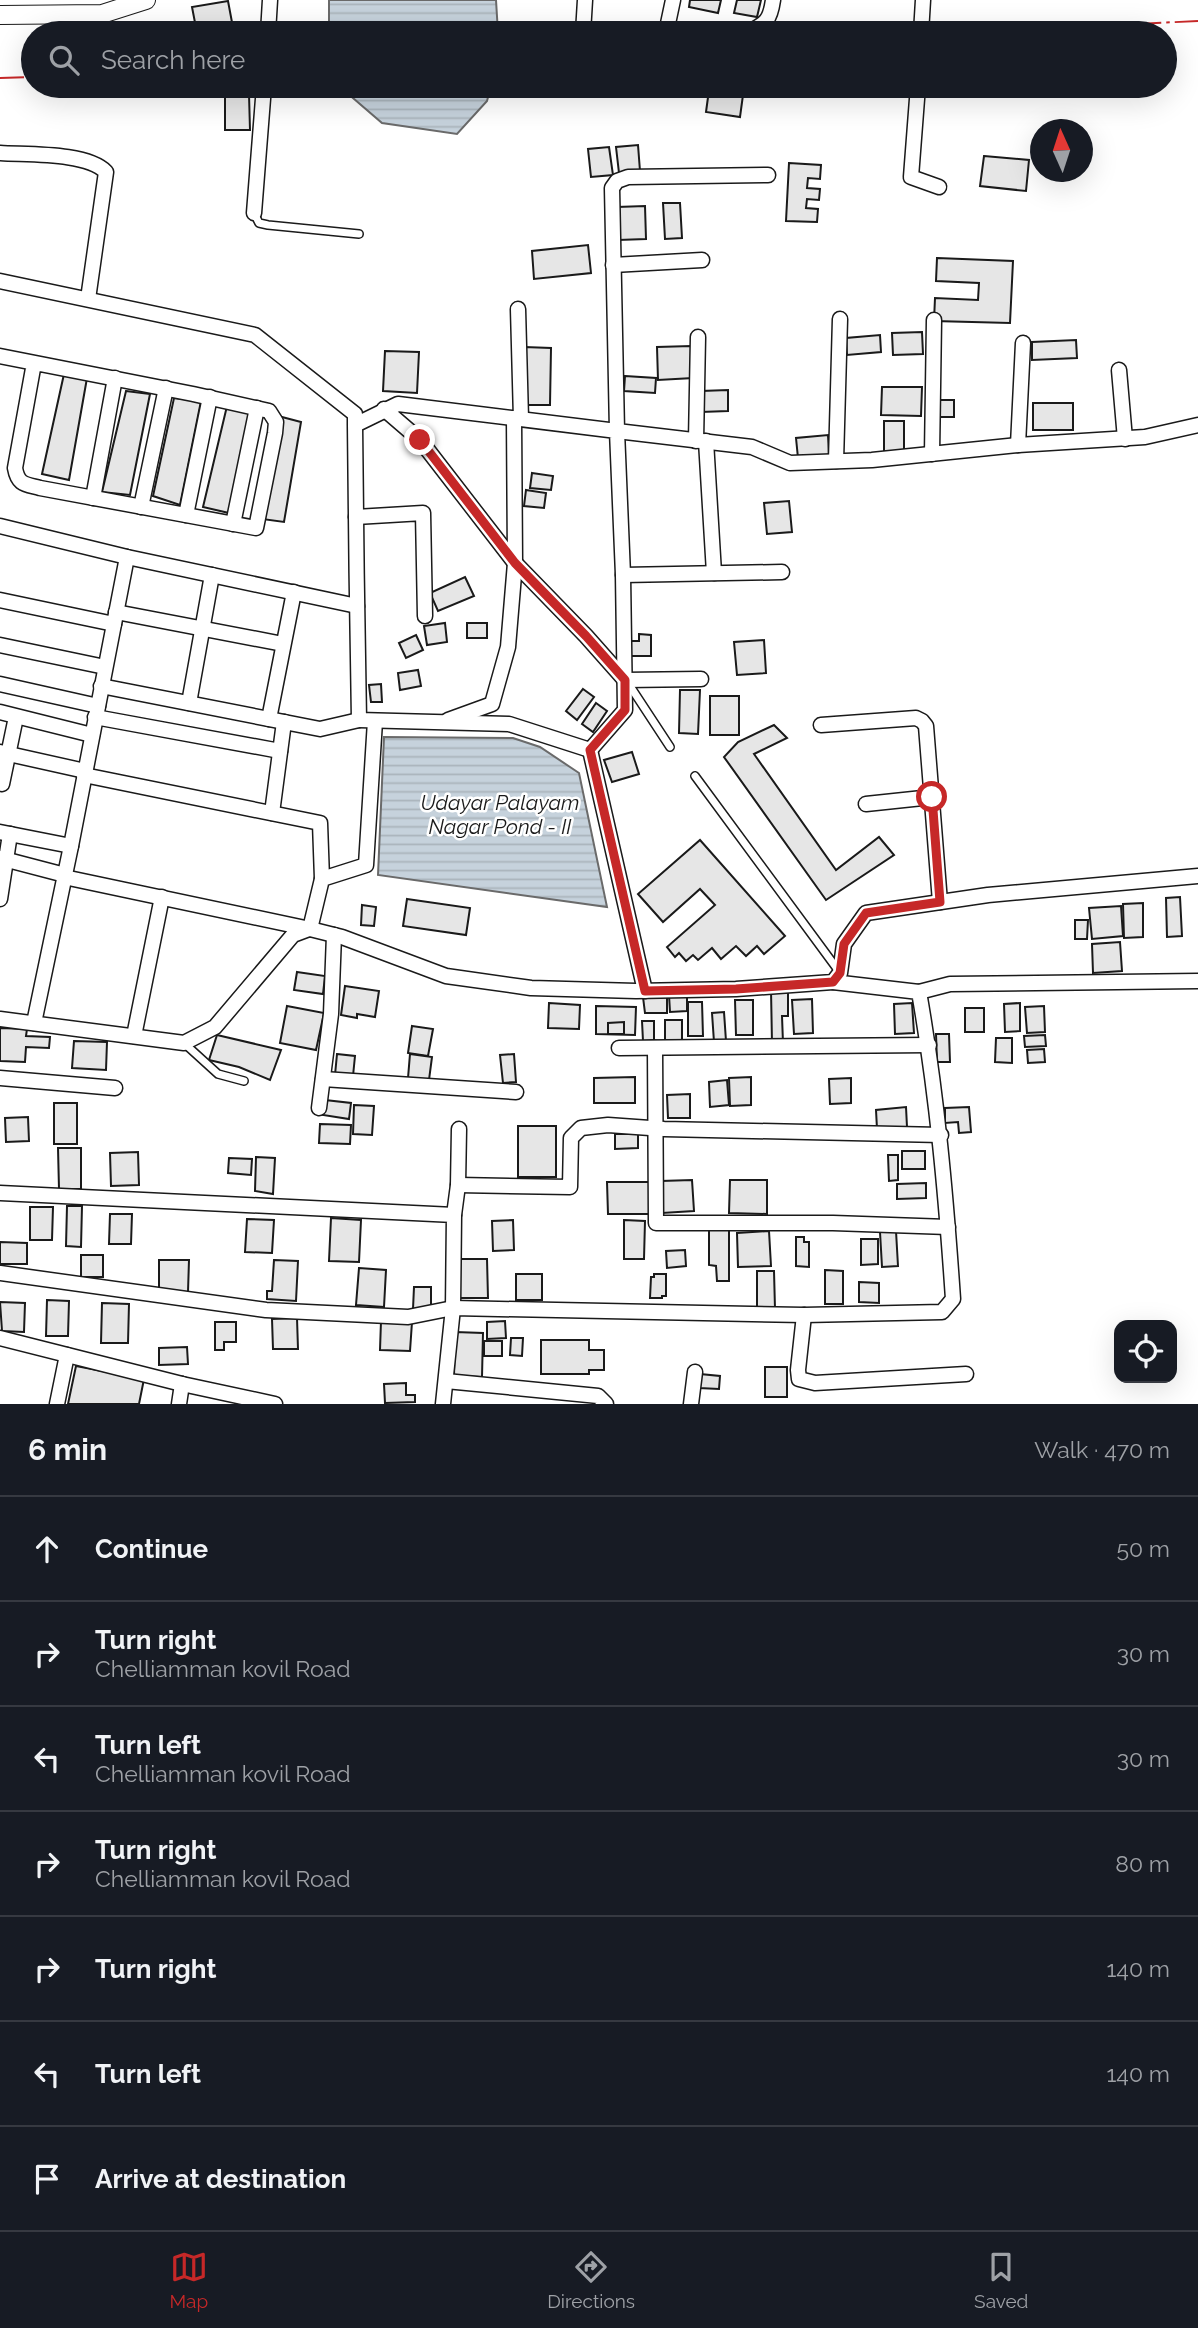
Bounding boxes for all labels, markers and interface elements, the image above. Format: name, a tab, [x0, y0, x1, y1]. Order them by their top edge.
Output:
search box	[21, 21, 1177, 98]
icon: search	[45, 41, 83, 79]
text: Search here	[101, 45, 245, 75]
north arrow	[1030, 119, 1093, 182]
route end	[404, 424, 435, 455]
route start	[916, 781, 947, 812]
water label: Udayar Palayam Nagar Pond - II	[420, 790, 580, 839]
map controls	[1114, 1320, 1177, 1383]
button: locate	[1114, 1320, 1177, 1383]
text: 6 min	[28, 1432, 107, 1467]
text: Walk · 470 m	[1034, 1436, 1170, 1463]
icon: ahead	[28, 1530, 66, 1568]
text: Continue	[95, 1534, 208, 1564]
text: 50 m	[1116, 1535, 1170, 1562]
text: Turn right	[95, 1625, 216, 1655]
icon: right	[28, 1635, 66, 1673]
text: 30 m	[1117, 1640, 1170, 1667]
text: Chelliamman kovil Road	[95, 1655, 351, 1682]
text: Turn left	[95, 1730, 201, 1760]
icon: left	[28, 1740, 66, 1778]
text: 30 m	[1117, 1745, 1170, 1772]
text: Chelliamman kovil Road	[95, 1760, 351, 1787]
text: Turn right	[95, 1835, 216, 1865]
icon: right	[28, 1845, 66, 1883]
text: 80 m	[1115, 1850, 1170, 1877]
text: Chelliamman kovil Road	[95, 1865, 351, 1892]
icon: right	[28, 1950, 66, 1988]
text: Turn right	[95, 1954, 216, 1984]
text: 140 m	[1107, 1955, 1170, 1982]
icon: left	[28, 2055, 66, 2093]
text: Turn left	[95, 2059, 201, 2089]
text: 140 m	[1107, 2060, 1170, 2087]
icon: arrive	[28, 2160, 66, 2198]
text: Arrive at destination	[95, 2164, 346, 2194]
tab: Map	[170, 2248, 208, 2312]
tab: Directions	[547, 2248, 635, 2312]
tab: Saved	[974, 2248, 1028, 2312]

